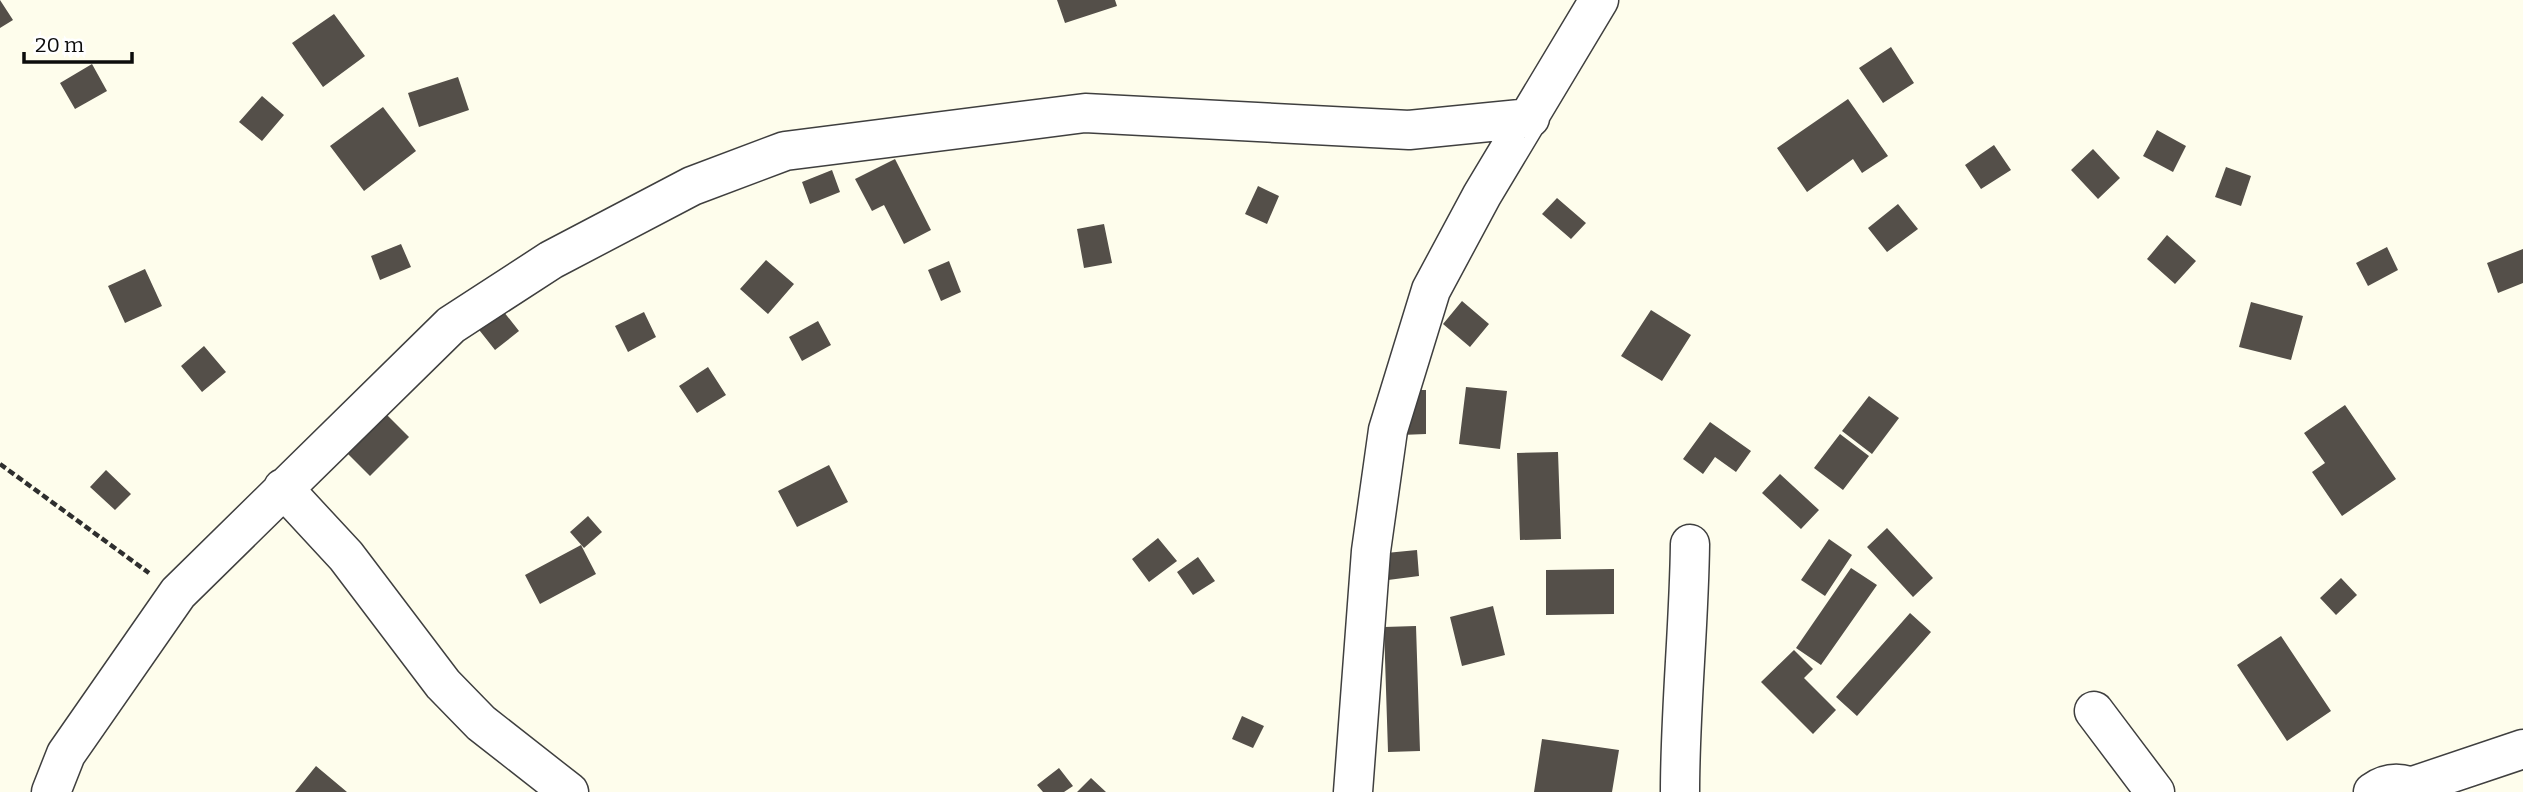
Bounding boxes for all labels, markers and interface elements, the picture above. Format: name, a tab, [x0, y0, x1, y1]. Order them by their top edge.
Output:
scale bar	[24, 21, 133, 65]
text: 20 m	[35, 32, 84, 58]

